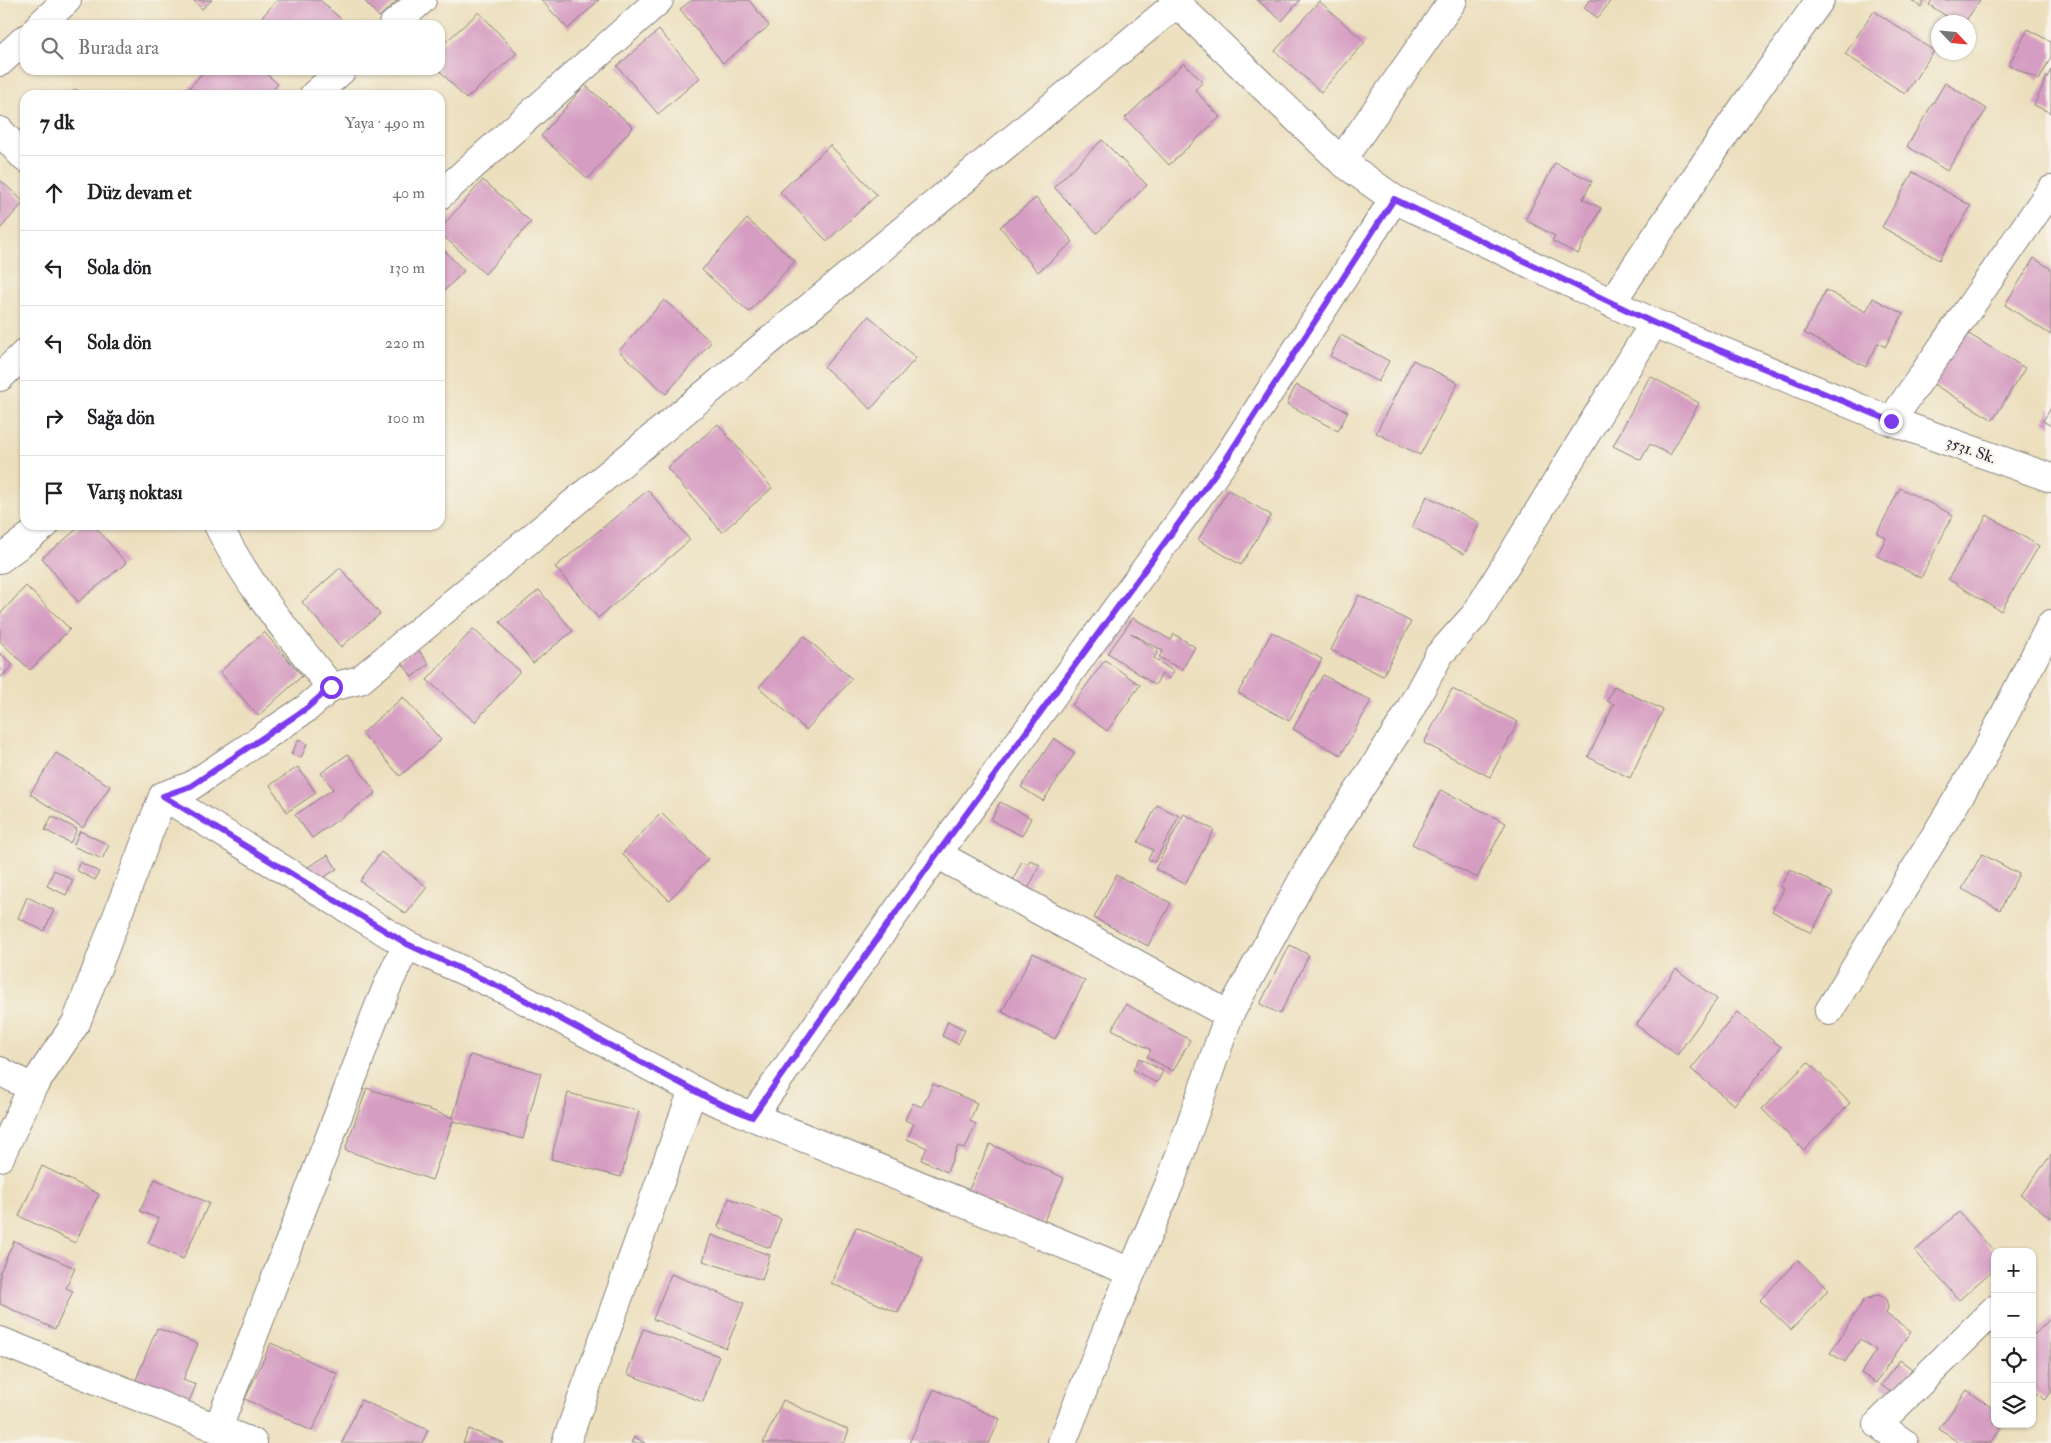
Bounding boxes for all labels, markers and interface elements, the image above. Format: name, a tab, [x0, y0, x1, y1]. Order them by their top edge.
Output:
north arrow	[1931, 15, 1976, 60]
search box	[20, 20, 445, 75]
icon: search	[38, 34, 66, 62]
text: Burada ara	[78, 36, 159, 60]
text: 7 dk	[40, 109, 74, 136]
text: Yaya · 490 m	[345, 113, 425, 133]
icon: ahead	[40, 179, 68, 207]
text: Düz devam et	[87, 181, 192, 205]
text: 40 m	[392, 183, 425, 203]
icon: left	[40, 254, 68, 282]
text: Sola dön	[87, 256, 152, 280]
text: 130 m	[389, 258, 425, 278]
icon: left	[40, 329, 68, 357]
text: Sola dön	[87, 331, 152, 355]
text: 220 m	[385, 333, 425, 353]
icon: right	[40, 404, 68, 432]
text: Sağa dön	[87, 406, 155, 430]
text: 100 m	[387, 408, 425, 428]
route end	[1880, 410, 1903, 433]
street label: 3531. Sk.	[1944, 432, 1998, 468]
icon: arrive	[40, 479, 68, 507]
text: Varış noktası	[87, 481, 183, 505]
route start	[320, 676, 343, 699]
map controls	[1991, 1248, 2036, 1428]
button: +	[1991, 1248, 2036, 1293]
button: −	[1991, 1293, 2036, 1338]
button: locate	[1991, 1338, 2036, 1383]
button: layers	[1991, 1383, 2036, 1428]

